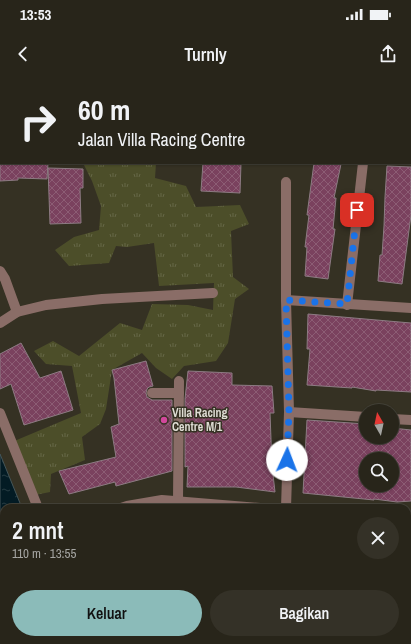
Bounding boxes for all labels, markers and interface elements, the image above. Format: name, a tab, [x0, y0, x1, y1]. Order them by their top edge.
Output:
text: 13:53	[20, 4, 51, 25]
text: Turnly	[184, 42, 227, 67]
icon: back	[12, 43, 34, 65]
icon: share	[377, 43, 399, 65]
text: 60 m	[78, 91, 130, 129]
icon: right	[12, 96, 64, 148]
text: Jalan Villa Racing Centre	[78, 127, 245, 152]
pin	[340, 193, 374, 227]
icon: arrive	[346, 199, 368, 221]
north arrow	[359, 404, 399, 444]
map controls	[359, 404, 399, 492]
place label: Villa Racing Centre M/1	[172, 405, 228, 435]
marker: Villa Racing Centre M/1	[159, 415, 169, 425]
position arrow	[266, 439, 308, 481]
button: search	[359, 452, 399, 492]
text: 2 mnt	[12, 514, 63, 546]
button: close	[357, 517, 399, 559]
text: 110 m · 13:55	[12, 545, 76, 562]
button: Keluar	[12, 590, 202, 636]
button: Bagikan	[210, 590, 399, 636]

